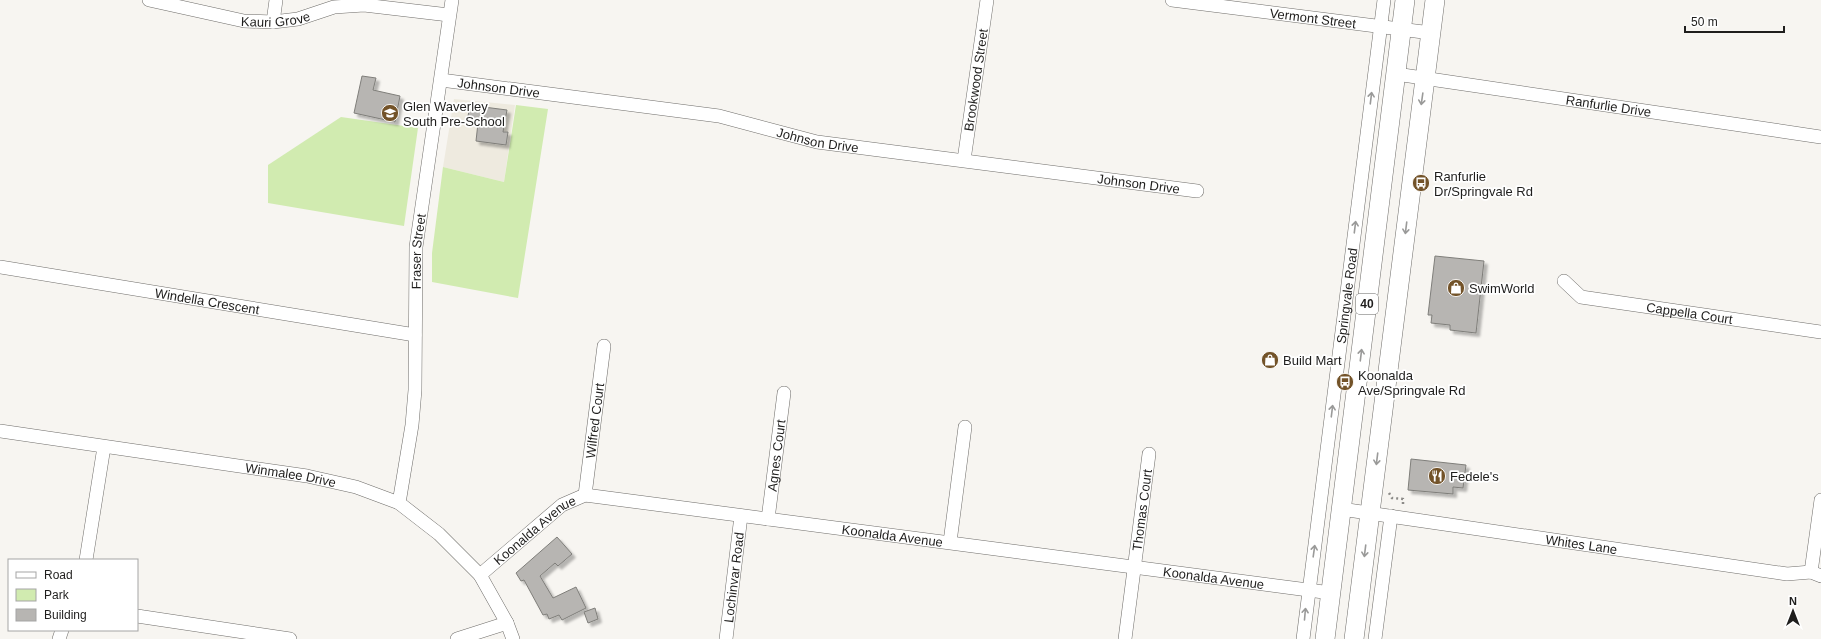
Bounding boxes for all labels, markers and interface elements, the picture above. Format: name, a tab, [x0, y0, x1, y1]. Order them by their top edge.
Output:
street label: Vermont Street	[1269, 6, 1357, 31]
street label: Kauri Grove	[241, 8, 312, 30]
scale bar	[1685, 8, 1784, 34]
text: 50 m	[1691, 15, 1718, 29]
street label: Brookwood Street	[961, 27, 991, 132]
street label: Johnson Drive	[456, 75, 541, 101]
one-way arrow	[1368, 92, 1375, 105]
one-way arrow	[1419, 92, 1426, 105]
street label: Ranfurlie Drive	[1565, 92, 1652, 120]
place label: Glen Waverley South Pre-School	[403, 99, 505, 129]
school or university icon: Glen Waverley South Pre-School	[380, 103, 400, 123]
street label: Johnson Drive	[775, 125, 859, 155]
place label: Ranfurlie Dr/Springvale Rd	[1434, 169, 1533, 199]
street label: Johnson Drive	[1096, 171, 1181, 197]
bus stop icon: Ranfurlie Dr/Springvale Rd	[1411, 173, 1431, 193]
street label: Fraser Street	[409, 212, 429, 289]
one-way arrow	[1352, 221, 1359, 234]
one-way arrow	[1402, 221, 1410, 234]
street label: Springvale Road	[1334, 247, 1360, 344]
shop icon: SwimWorld	[1446, 278, 1466, 298]
place label: SwimWorld	[1469, 281, 1535, 296]
street label: Windella Crescent	[154, 286, 261, 317]
road number: 40	[1356, 294, 1378, 314]
street label: Cappella Court	[1645, 300, 1734, 327]
one-way arrow	[1357, 349, 1364, 362]
shop icon: Build Mart	[1260, 350, 1280, 370]
place label: Build Mart	[1283, 353, 1342, 368]
place label: Koonalda Ave/Springvale Rd	[1358, 368, 1465, 398]
bus stop icon: Koonalda Ave/Springvale Rd	[1335, 372, 1355, 392]
street label: Wilfred Court	[583, 382, 607, 459]
one-way arrow	[1329, 405, 1336, 418]
street label: Agnes Court	[765, 418, 789, 492]
one-way arrow	[1373, 452, 1381, 465]
street label: Winmalee Drive	[244, 460, 337, 490]
restaurant icon: Fedele's	[1427, 466, 1447, 486]
street label: Thomas Court	[1129, 468, 1155, 552]
place label: Fedele's	[1450, 469, 1499, 484]
street label: Koonalda Avenue	[491, 493, 578, 568]
street label: Koonalda Avenue	[841, 522, 944, 550]
street label: Lochinvar Road	[721, 531, 747, 624]
street label: Whites Lane	[1545, 532, 1618, 557]
one-way arrow	[1361, 544, 1369, 557]
one-way arrow	[1310, 545, 1318, 558]
legend	[8, 559, 138, 631]
street label: Koonalda Avenue	[1162, 564, 1265, 592]
text: Road	[44, 568, 73, 582]
text: Park	[44, 588, 70, 602]
north arrow	[1773, 591, 1813, 631]
text: N	[1789, 595, 1797, 607]
text: Building	[44, 608, 87, 622]
one-way arrow	[1302, 608, 1309, 621]

